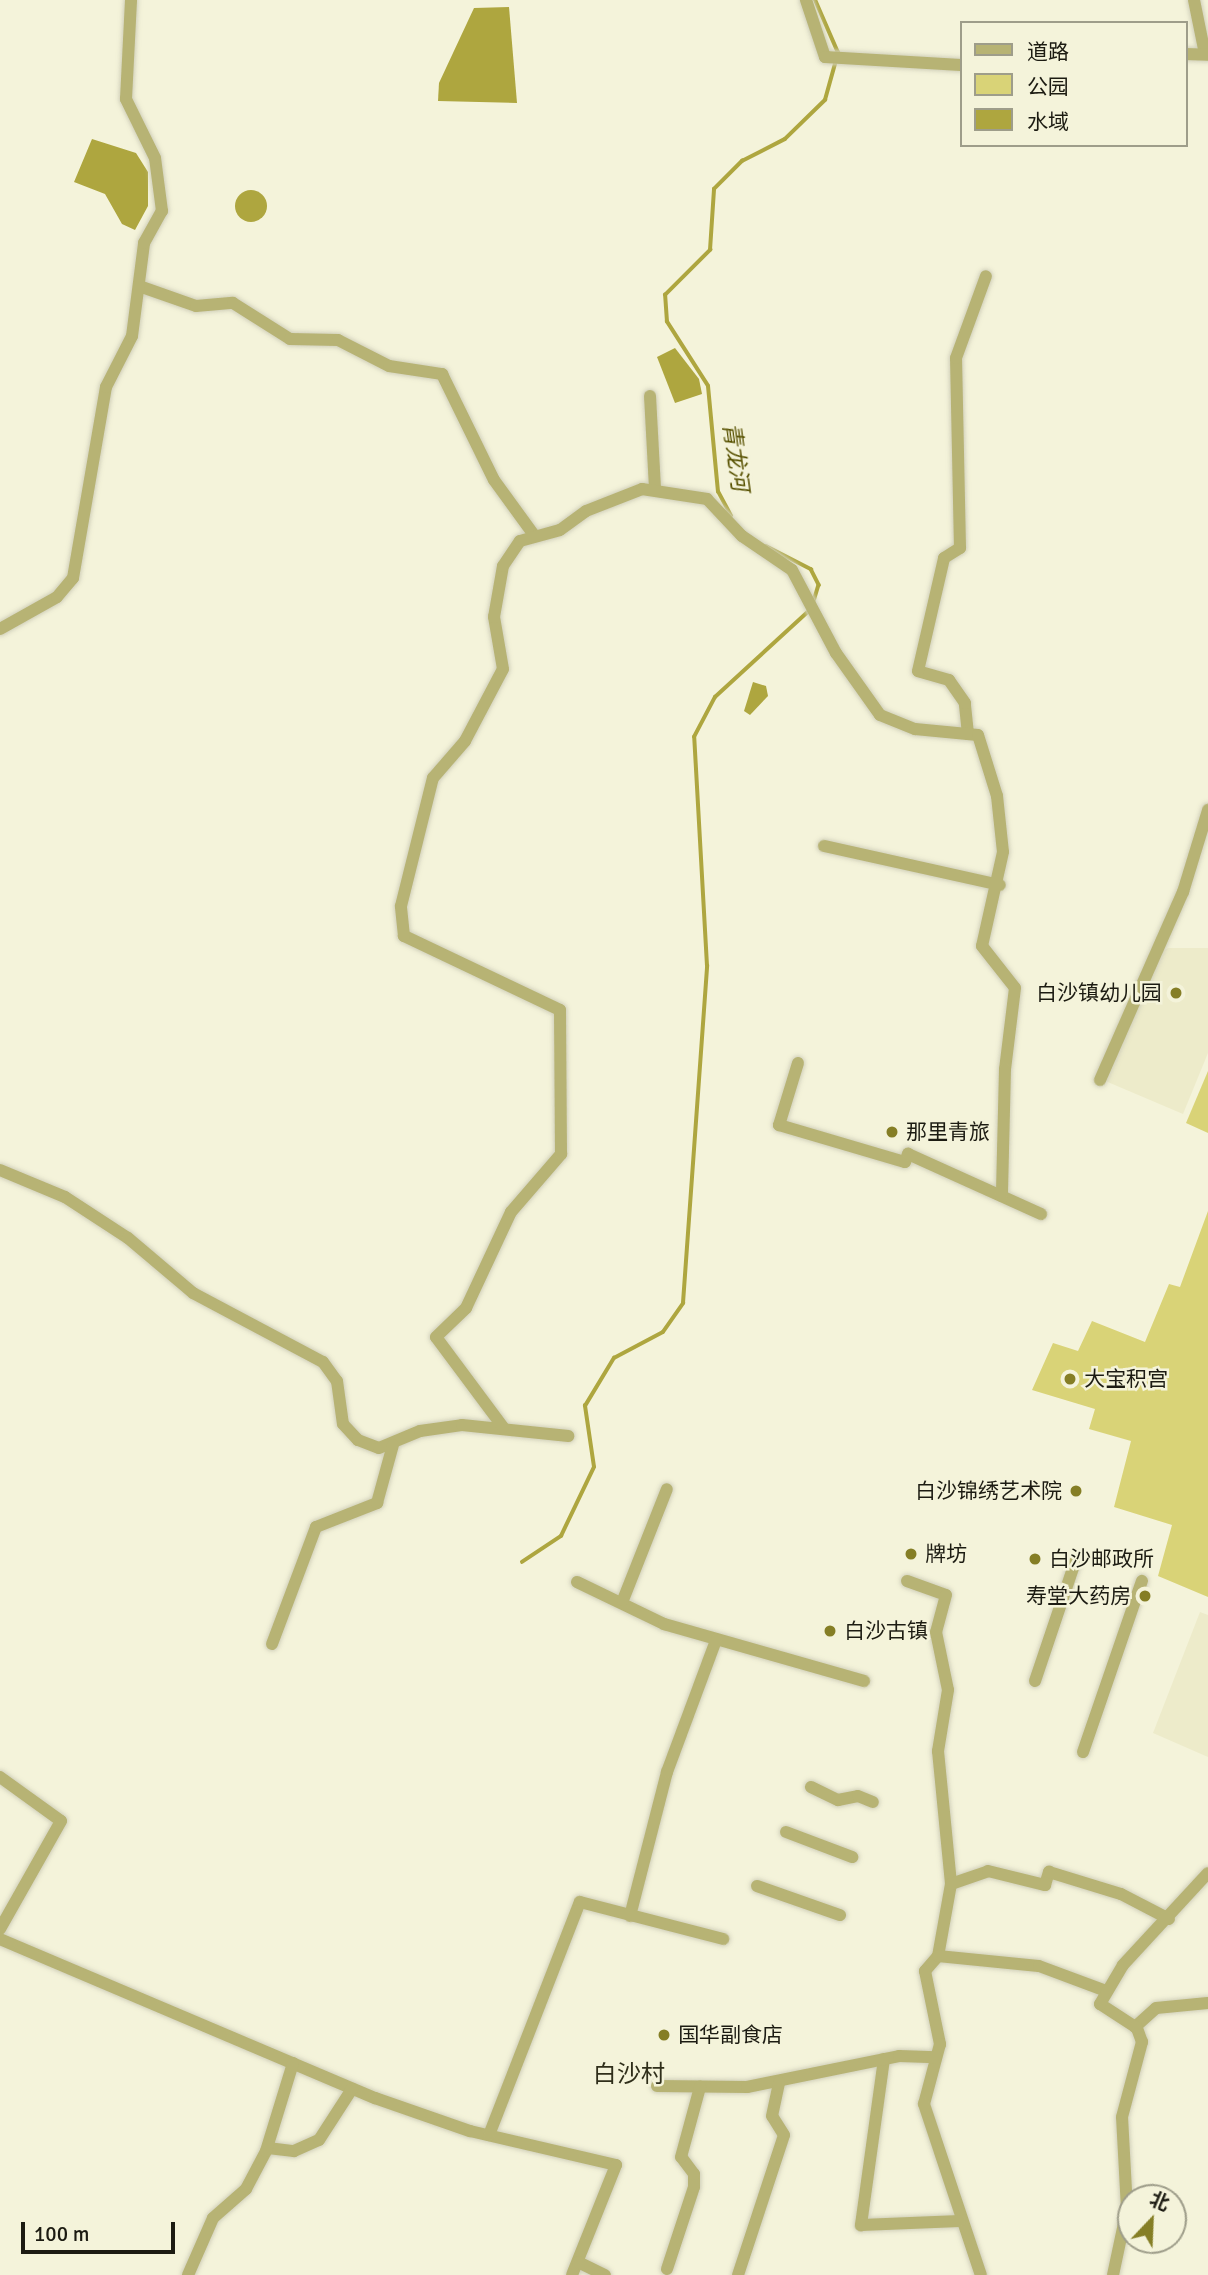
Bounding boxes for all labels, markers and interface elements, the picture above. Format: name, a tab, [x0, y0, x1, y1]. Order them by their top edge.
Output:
legend	[960, 21, 1187, 147]
text: 道路	[1027, 39, 1069, 65]
text: 公园	[1027, 74, 1069, 100]
text: 水域	[1027, 109, 1069, 135]
water label: 青龙河	[717, 421, 753, 493]
place label: 白沙镇幼儿园	[1036, 980, 1162, 1006]
marker: 白沙镇幼儿园	[1168, 985, 1184, 1001]
place label: 那里青旅	[906, 1119, 990, 1145]
marker: 那里青旅	[884, 1124, 900, 1140]
place label: 大宝积宫	[1084, 1366, 1168, 1392]
marker: 大宝积宫	[1062, 1371, 1078, 1387]
place label: 白沙锦绣艺术院	[915, 1478, 1062, 1504]
marker: 白沙锦绣艺术院	[1068, 1483, 1084, 1499]
place label: 牌坊	[925, 1541, 967, 1567]
marker: 牌坊	[903, 1546, 919, 1562]
place label: 白沙邮政所	[1049, 1546, 1154, 1572]
marker: 白沙邮政所	[1027, 1551, 1043, 1567]
place label: 寿堂大药房	[1026, 1583, 1131, 1609]
marker: 寿堂大药房	[1137, 1588, 1153, 1604]
place label: 白沙古镇	[844, 1618, 928, 1644]
marker: 白沙古镇	[822, 1623, 838, 1639]
place label: 国华副食店	[678, 2022, 783, 2048]
marker: 国华副食店	[656, 2027, 672, 2043]
district label: 白沙村	[593, 2061, 665, 2089]
north arrow	[1117, 2184, 1187, 2254]
text: 北	[1146, 2187, 1173, 2216]
scale bar	[24, 2208, 178, 2252]
text: 100 m	[34, 2221, 89, 2247]

